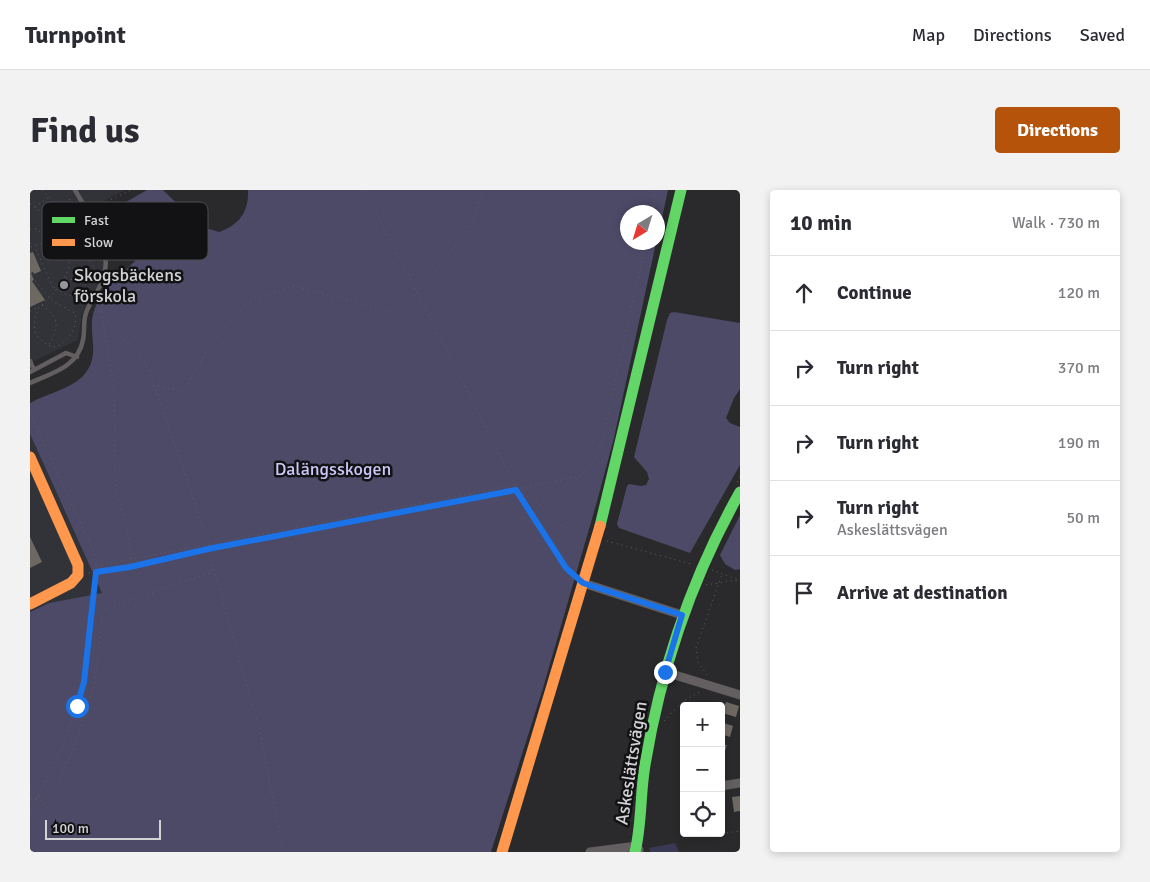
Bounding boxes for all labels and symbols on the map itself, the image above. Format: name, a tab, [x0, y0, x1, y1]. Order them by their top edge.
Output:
legend	[42, 202, 208, 260]
north arrow	[620, 205, 665, 250]
text: Fast	[84, 212, 109, 229]
text: Slow	[84, 234, 113, 251]
place label: Skogsbäckens förskola	[74, 264, 182, 307]
marker: Skogsbäckens förskola	[58, 279, 70, 291]
park label: Dalängsskogen	[275, 458, 391, 480]
route end	[654, 661, 677, 684]
route start	[66, 695, 89, 718]
street label: Askeslättsvägen	[610, 700, 652, 826]
scale bar	[45, 817, 161, 840]

